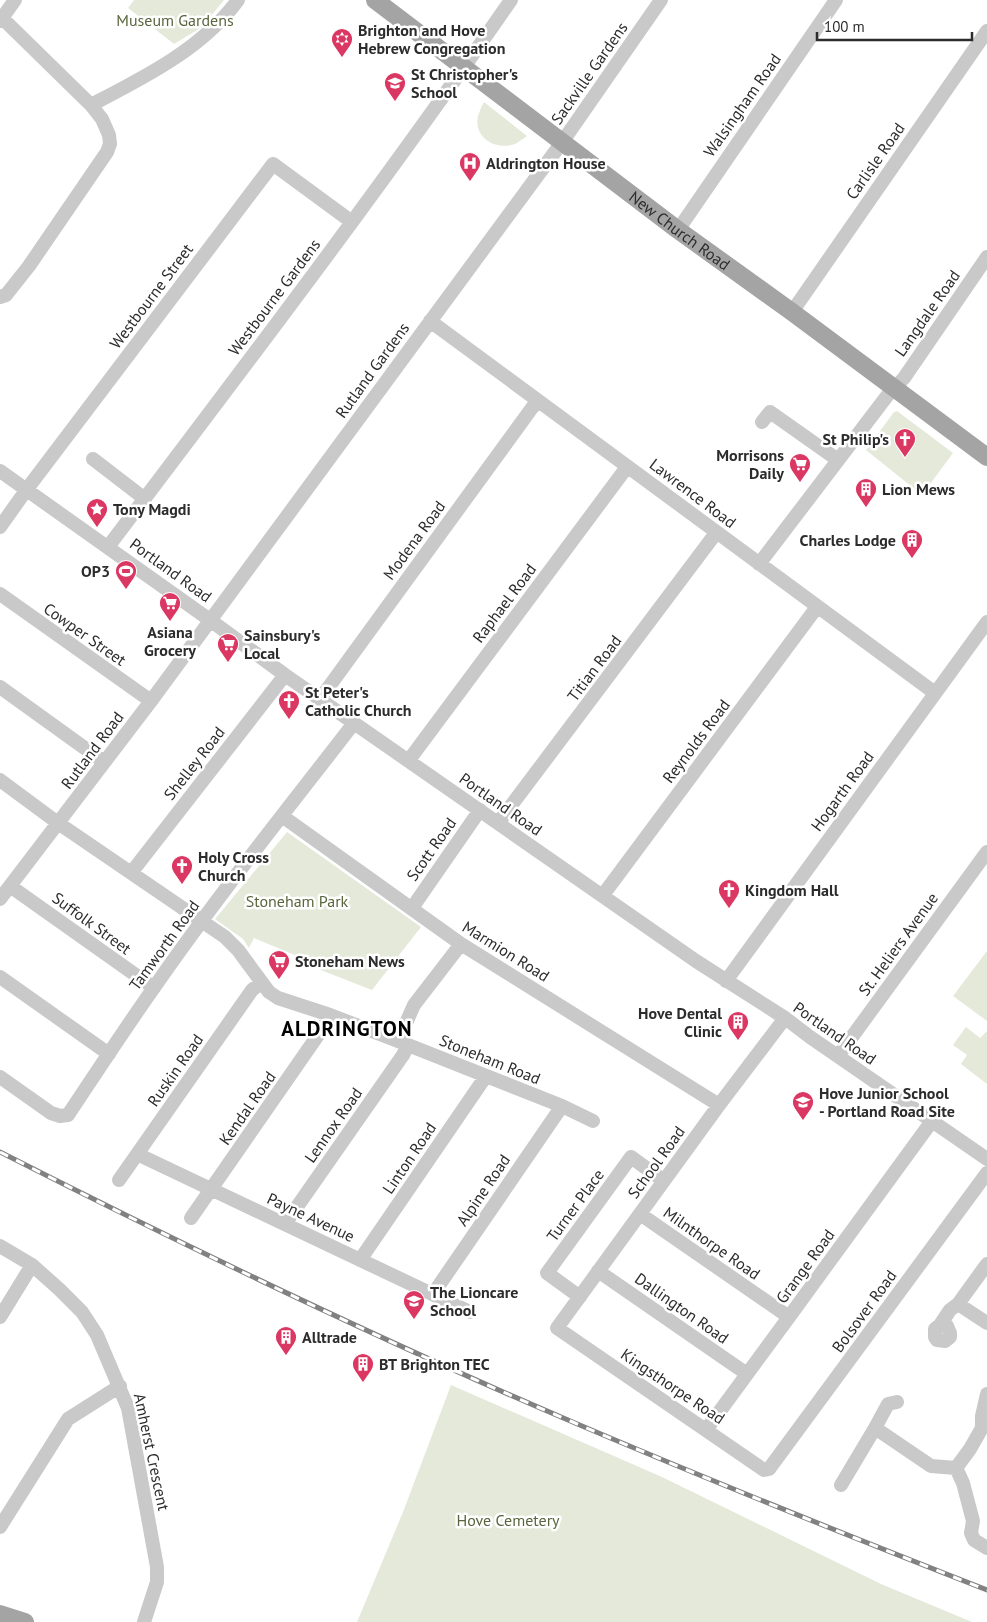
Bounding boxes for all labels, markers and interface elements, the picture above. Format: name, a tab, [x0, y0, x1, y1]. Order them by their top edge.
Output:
park label: Museum Gardens	[116, 10, 234, 30]
scale bar	[817, 10, 972, 42]
text: 100 m	[824, 17, 865, 36]
street label: Sackville Gardens	[546, 18, 632, 128]
place label: Brighton and Hove Hebrew Congregation	[358, 20, 505, 58]
synagogue icon: Brighton and Hove Hebrew Congregation	[330, 27, 354, 58]
street label: Walsingham Road	[699, 50, 785, 160]
place label: St Christopher's School	[411, 64, 518, 102]
school or university icon: St Christopher's School	[383, 71, 407, 102]
street label: Carlisle Road	[841, 119, 909, 203]
hospital icon: Aldrington House	[458, 151, 482, 182]
place label: Aldrington House	[486, 153, 606, 173]
street label: New Church Road	[625, 187, 734, 274]
street label: Westbourne Gardens	[224, 235, 324, 359]
street label: Westbourne Street	[105, 239, 197, 352]
street label: Langdale Road	[890, 266, 964, 360]
street label: Rutland Gardens	[331, 318, 413, 422]
church icon: St Philip's	[893, 427, 917, 458]
place label: St Philip's	[823, 429, 889, 449]
place label: Morrisons Daily	[716, 445, 784, 483]
supermarket icon: Morrisons Daily	[788, 452, 812, 483]
street label: Lawrence Road	[646, 454, 740, 532]
building icon: Lion Mews	[854, 477, 878, 508]
place label: Lion Mews	[882, 479, 955, 499]
place icon: Tony Magdi	[85, 497, 109, 528]
street label: Modena Road	[379, 497, 449, 583]
place label: Tony Magdi	[113, 499, 191, 519]
building icon: Charles Lodge	[900, 528, 924, 559]
place label: Charles Lodge	[800, 530, 896, 550]
street label: Portland Road	[126, 534, 216, 606]
sports icon: OP3	[114, 559, 138, 590]
street label: Raphael Road	[468, 560, 540, 646]
place label: OP3	[81, 561, 110, 581]
supermarket icon: Asiana Grocery	[158, 591, 182, 622]
street label: Cowper Street	[40, 598, 131, 670]
place label: Asiana Grocery	[144, 622, 196, 660]
place label: Sainsbury's Local	[244, 625, 321, 663]
street label: Titian Road	[563, 631, 625, 705]
supermarket icon: Sainsbury's Local	[216, 632, 240, 663]
place label: St Peter's Catholic Church	[305, 682, 412, 720]
church icon: St Peter's Catholic Church	[277, 689, 301, 720]
street label: Reynolds Road	[658, 695, 734, 787]
street label: Rutland Road	[56, 707, 128, 793]
street label: Shelley Road	[159, 722, 229, 804]
street label: Hogarth Road	[806, 747, 878, 835]
street label: Portland Road	[456, 768, 546, 840]
street label: Scott Road	[402, 813, 460, 885]
place label: Holy Cross Church	[198, 847, 269, 885]
church icon: Holy Cross Church	[170, 854, 194, 885]
church icon: Kingdom Hall	[717, 878, 741, 909]
place label: Kingdom Hall	[745, 880, 839, 900]
street label: Suffolk Street	[49, 888, 136, 959]
street label: St. Heliers Avenue	[854, 889, 942, 999]
park label: Stoneham Park	[246, 891, 349, 911]
street label: Tamworth Road	[125, 896, 203, 994]
street label: Marmion Road	[459, 916, 553, 986]
supermarket icon: Stoneham News	[267, 949, 291, 980]
place label: Stoneham News	[295, 951, 405, 971]
street label: Portland Road	[790, 997, 880, 1069]
place label: Hove Dental Clinic	[638, 1003, 722, 1041]
building icon: Hove Dental Clinic	[726, 1010, 750, 1041]
district label: ALDRINGTON	[281, 1015, 413, 1042]
street label: Ruskin Road	[143, 1030, 207, 1110]
street label: Stoneham Road	[437, 1030, 543, 1088]
street label: Kendal Road	[214, 1067, 280, 1149]
place label: Hove Junior School - Portland Road Site	[819, 1083, 955, 1121]
street label: Lennox Road	[300, 1084, 366, 1166]
school or university icon: Hove Junior School - Portland Road Site	[791, 1090, 815, 1121]
street label: Linton Road	[378, 1118, 440, 1198]
street label: School Road	[623, 1122, 689, 1202]
street label: Alpine Road	[452, 1150, 514, 1230]
street label: Turner Place	[542, 1165, 608, 1245]
street label: Payne Avenue	[264, 1188, 358, 1246]
street label: Milnthorpe Road	[660, 1202, 764, 1284]
street label: Grange Road	[771, 1225, 839, 1307]
street label: Bolsover Road	[827, 1266, 901, 1356]
street label: Dallington Road	[631, 1268, 733, 1348]
place label: The Lioncare School	[430, 1282, 518, 1320]
school or university icon: The Lioncare School	[402, 1289, 426, 1320]
building icon: Alltrade	[274, 1325, 298, 1356]
place label: Alltrade	[302, 1327, 357, 1347]
street label: Kingsthorpe Road	[617, 1344, 729, 1428]
building icon: BT Brighton TEC	[351, 1352, 375, 1383]
place label: BT Brighton TEC	[379, 1354, 490, 1374]
street label: Amherst Crescent	[130, 1392, 174, 1513]
park label: Hove Cemetery	[456, 1510, 560, 1530]

